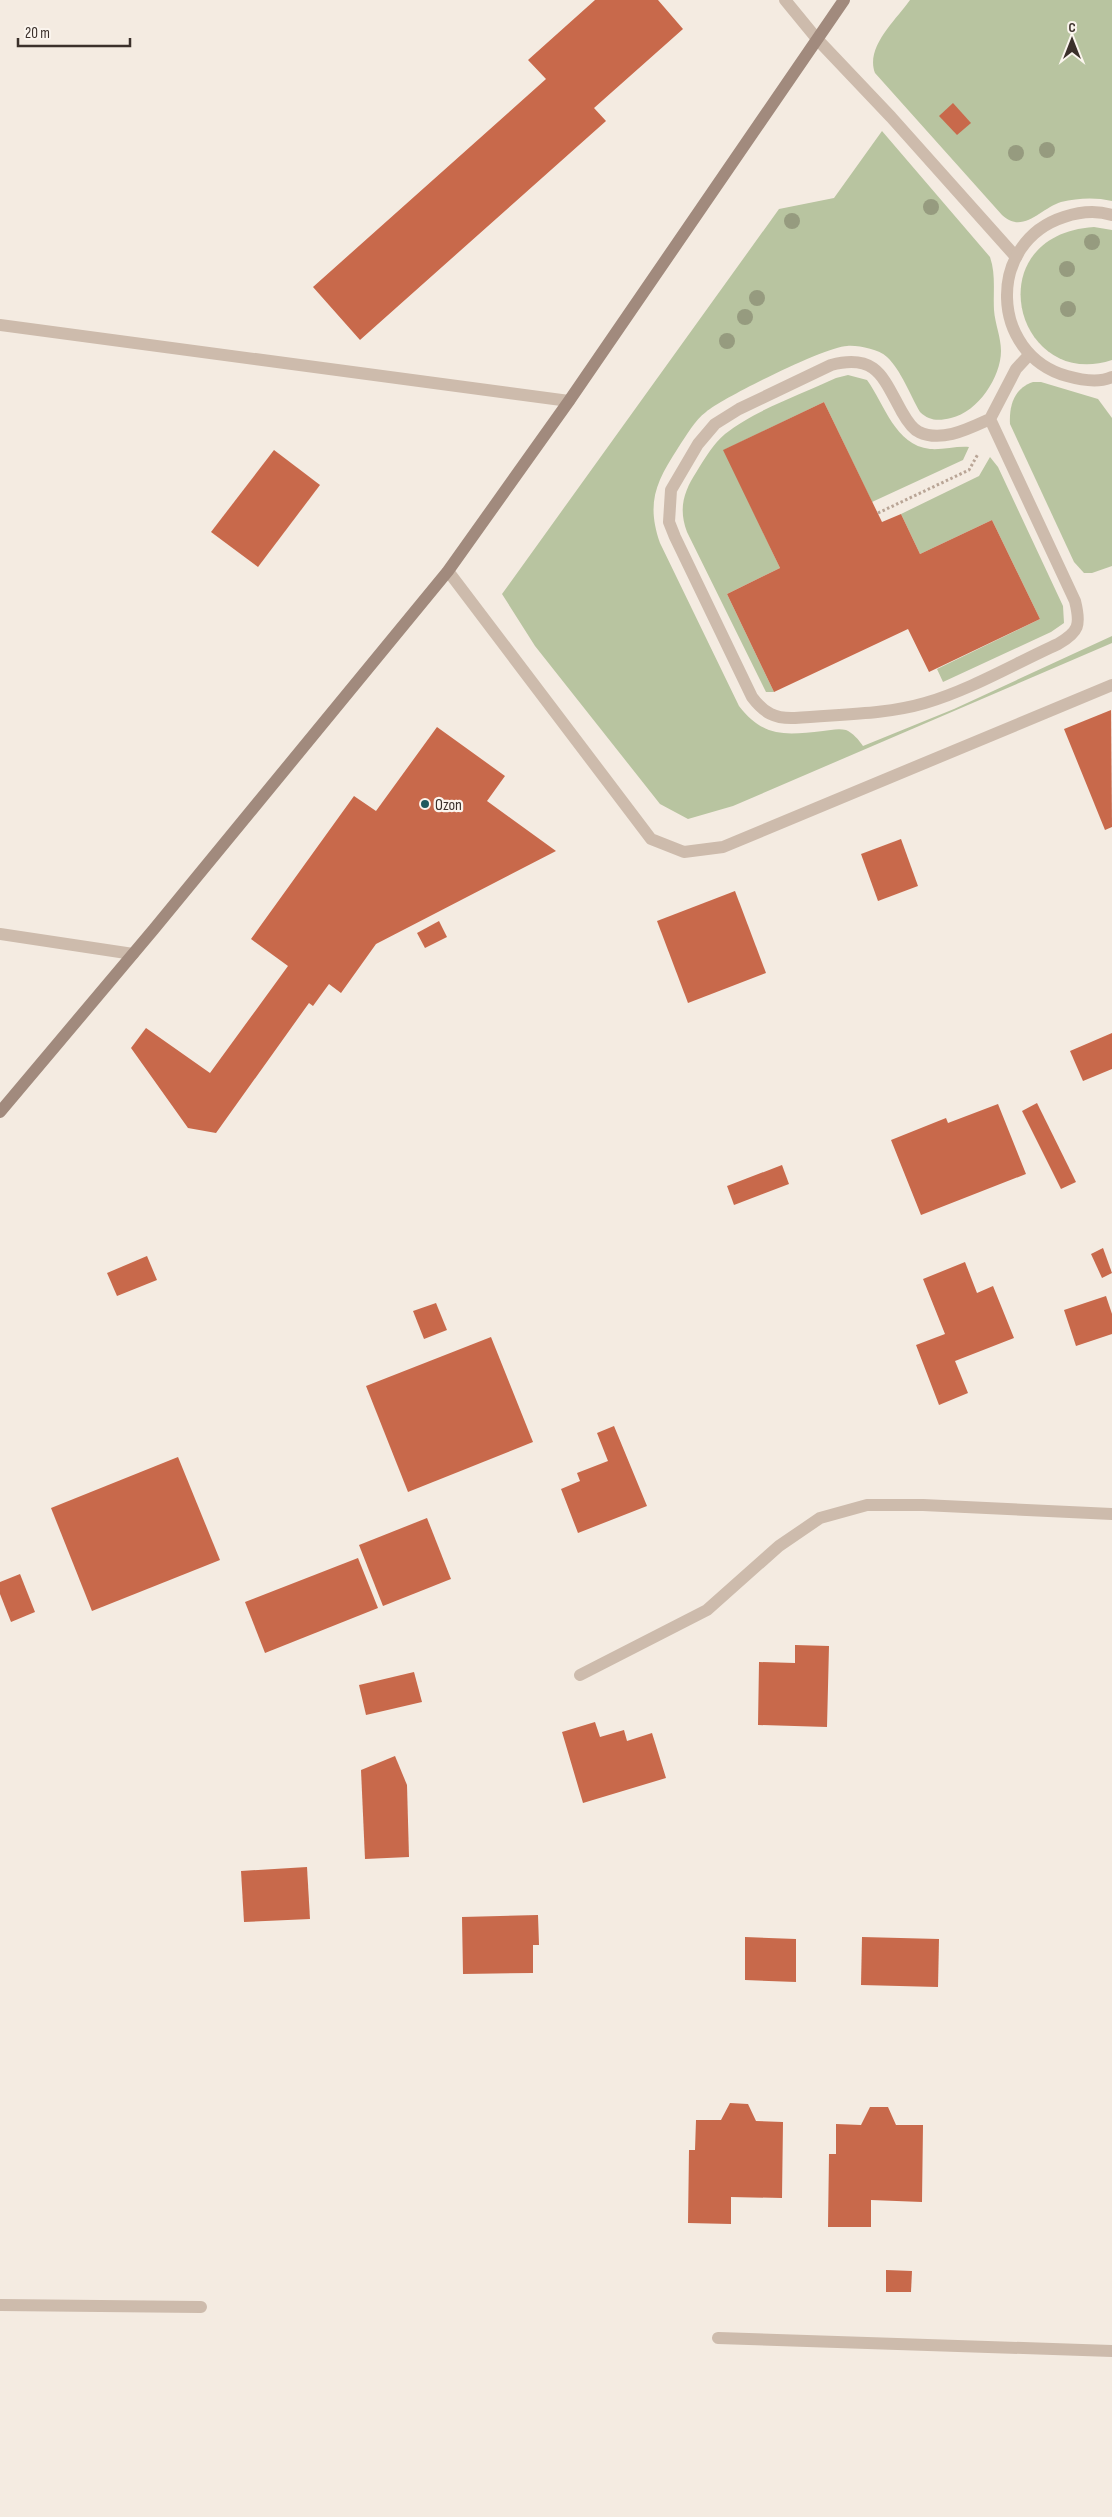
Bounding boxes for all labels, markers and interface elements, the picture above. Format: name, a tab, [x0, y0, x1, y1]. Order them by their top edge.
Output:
scale bar	[18, 15, 130, 47]
north arrow	[1047, 15, 1097, 65]
text: С	[1068, 19, 1076, 36]
text: 20 m	[25, 24, 50, 43]
place label: Ozon	[435, 796, 462, 815]
marker: Ozon	[419, 798, 431, 810]

